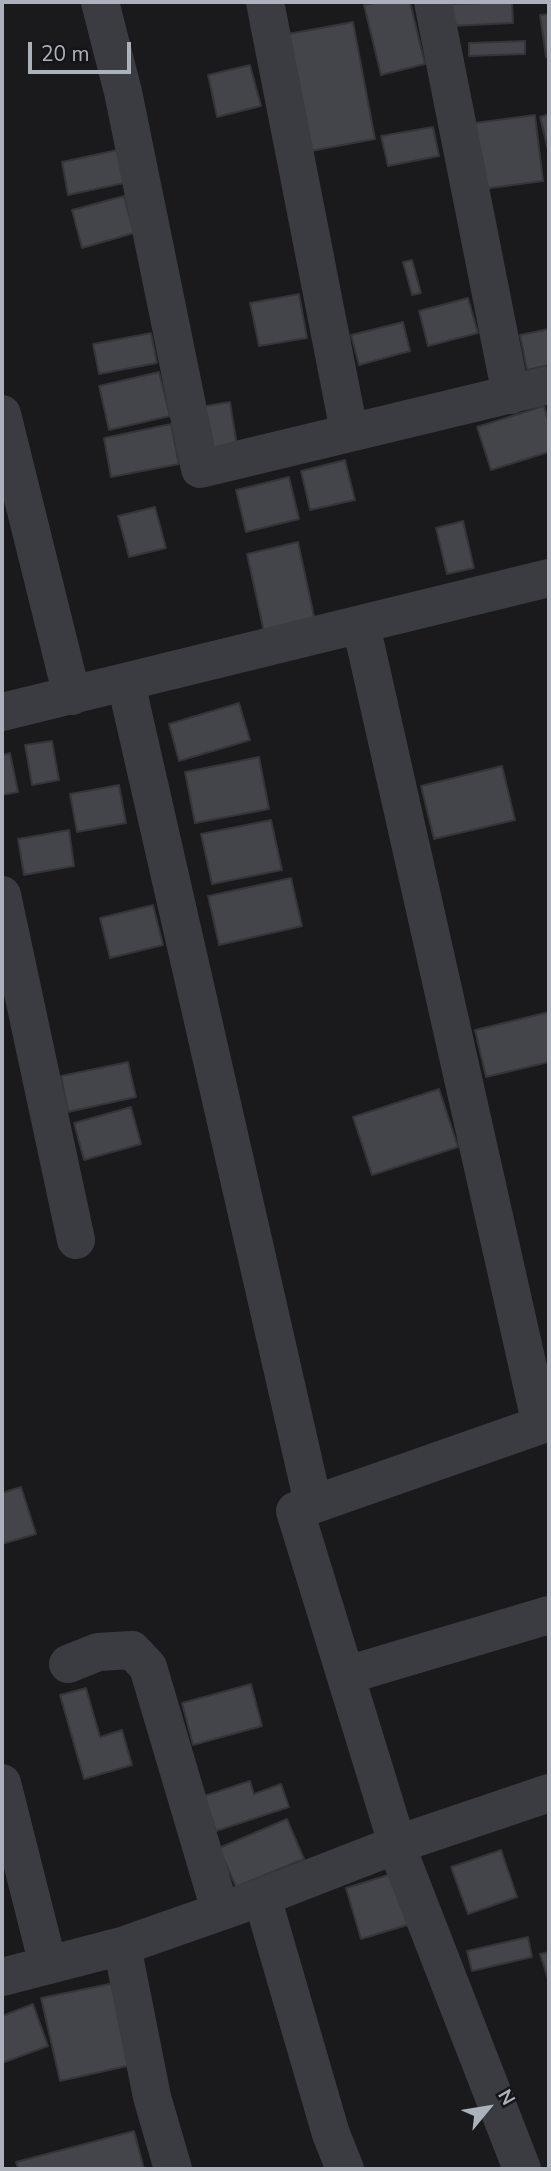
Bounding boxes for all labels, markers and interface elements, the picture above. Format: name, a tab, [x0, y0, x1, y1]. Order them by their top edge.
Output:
scale bar	[32, 28, 135, 72]
text: 20 m	[41, 40, 90, 68]
north arrow	[453, 2073, 523, 2143]
text: N	[491, 2085, 521, 2110]

